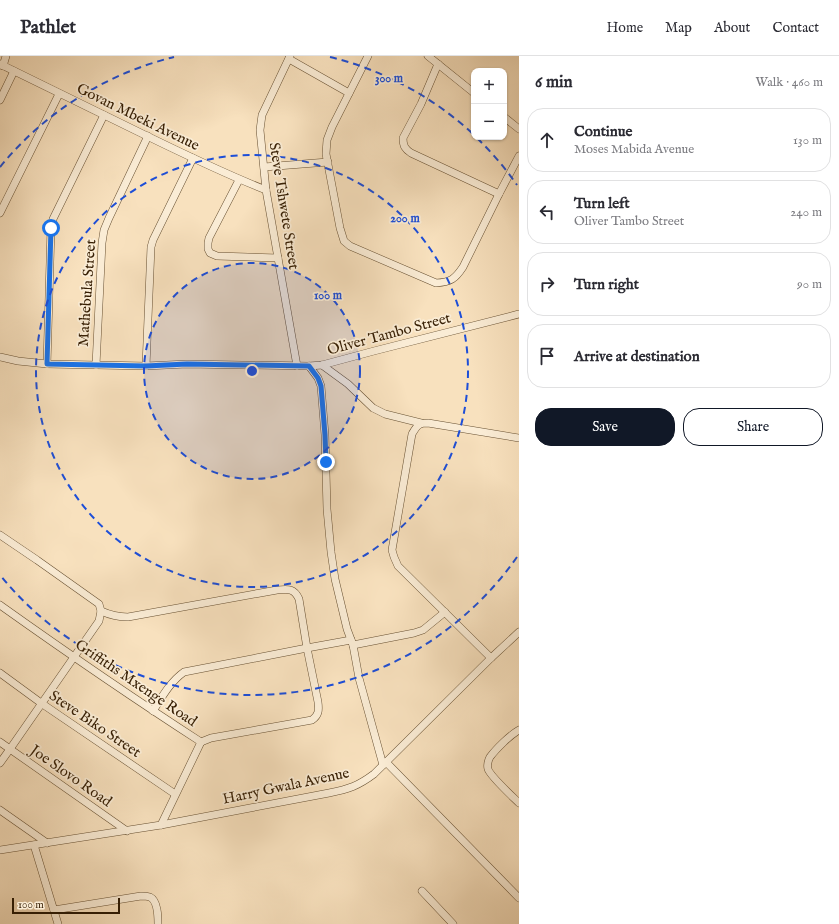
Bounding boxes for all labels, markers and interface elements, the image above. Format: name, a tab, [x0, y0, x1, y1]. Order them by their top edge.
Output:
text: Pathlet	[20, 16, 76, 40]
text: Home	[607, 19, 643, 37]
text: Map	[665, 19, 692, 37]
text: About	[714, 19, 750, 37]
text: Contact	[772, 19, 819, 37]
map controls	[471, 68, 507, 140]
button: +	[471, 68, 507, 104]
text: 300 m	[375, 71, 404, 86]
text: 6 min	[535, 72, 573, 93]
text: Walk · 460 m	[756, 74, 823, 91]
street label: Govan Mbeki Avenue	[73, 79, 203, 155]
button: −	[471, 104, 507, 140]
text: Continue	[574, 122, 632, 141]
icon: ahead	[536, 129, 558, 151]
text: 130 m	[793, 132, 822, 149]
street label: Steve Tshwete Street	[265, 141, 303, 271]
text: Moses Mabida Avenue	[574, 141, 694, 158]
text: Turn left	[574, 194, 630, 213]
icon: left	[536, 201, 558, 223]
text: 240 m	[790, 204, 822, 221]
text: 200 m	[390, 211, 420, 226]
text: Oliver Tambo Street	[574, 213, 684, 230]
route start	[42, 219, 60, 237]
street label: Mathebula Street	[74, 239, 100, 347]
icon: right	[536, 273, 558, 295]
text: Turn right	[574, 275, 639, 294]
text: 90 m	[797, 276, 822, 293]
text: 100 m	[314, 288, 343, 303]
street label: Oliver Tambo Street	[325, 308, 453, 360]
icon: arrive	[536, 345, 558, 367]
text: Arrive at destination	[574, 347, 700, 366]
centre of rings	[245, 364, 259, 378]
button: Save	[535, 408, 675, 446]
button: Share	[683, 408, 823, 446]
route end	[317, 453, 335, 471]
street label: Griffiths Mxenge Road	[71, 635, 202, 731]
street label: Steve Biko Street	[45, 686, 145, 762]
street label: Joe Slovo Road	[25, 740, 116, 812]
street label: Harry Gwala Avenue	[221, 763, 351, 809]
scale bar	[12, 896, 120, 915]
text: 100 m	[18, 898, 44, 912]

